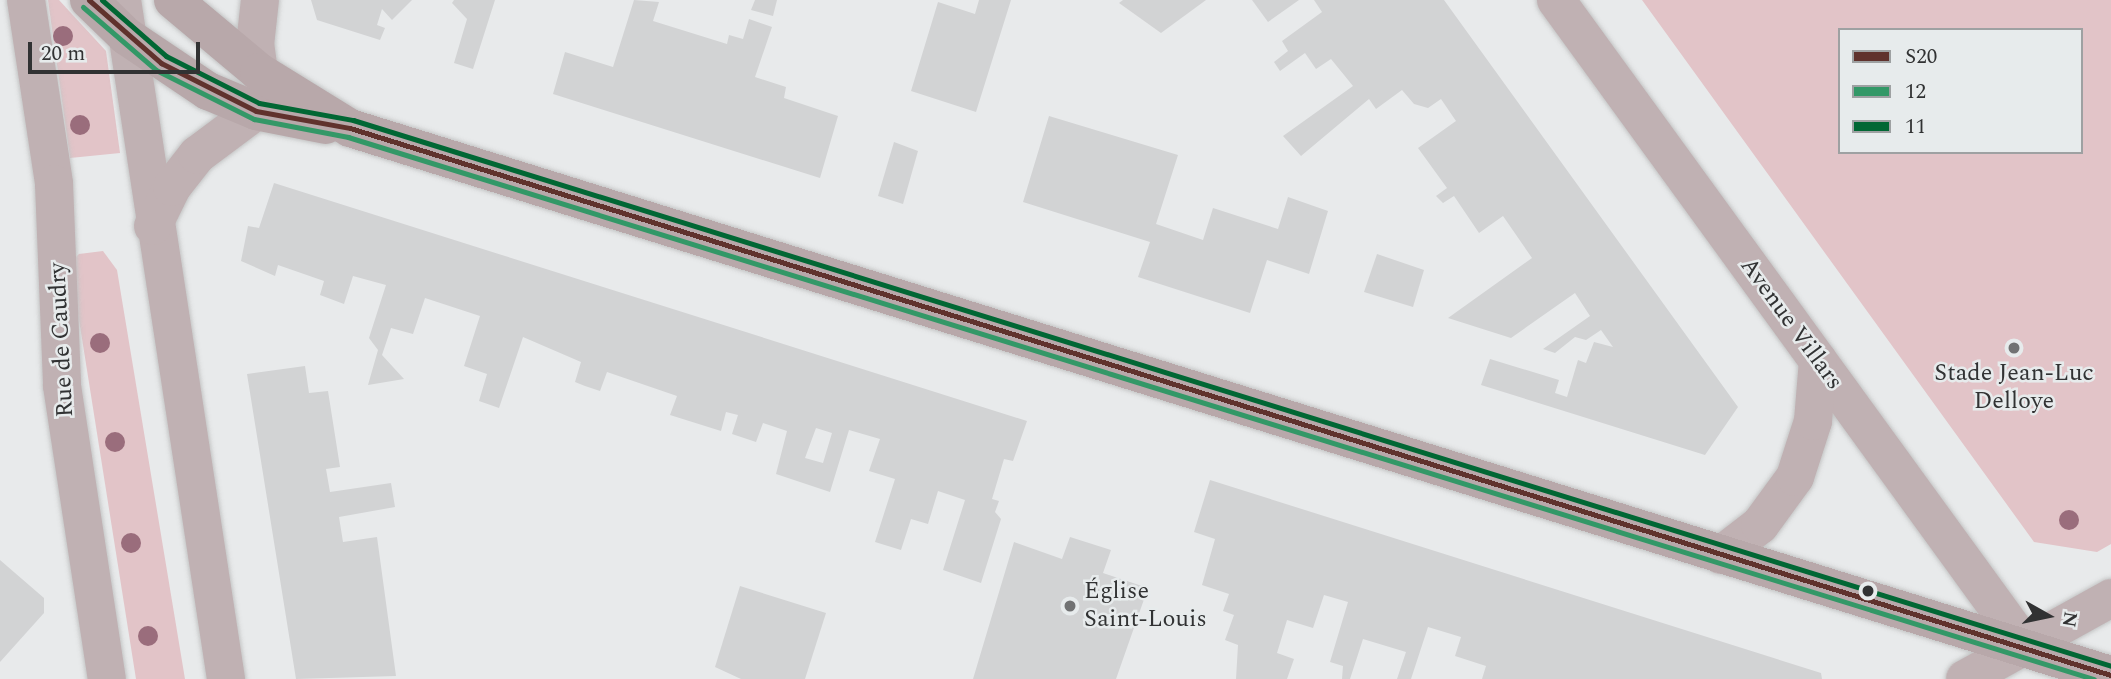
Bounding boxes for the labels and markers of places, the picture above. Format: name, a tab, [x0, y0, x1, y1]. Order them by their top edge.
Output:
marker: Stade Jean-Luc Delloye	[2006, 340, 2022, 356]
place label: Stade Jean-Luc Delloye	[1934, 360, 2094, 416]
place label: Église Saint-Louis	[1084, 578, 1207, 634]
unlabelled marker	[1861, 584, 1875, 598]
marker: Église Saint-Louis	[1062, 598, 1078, 614]

